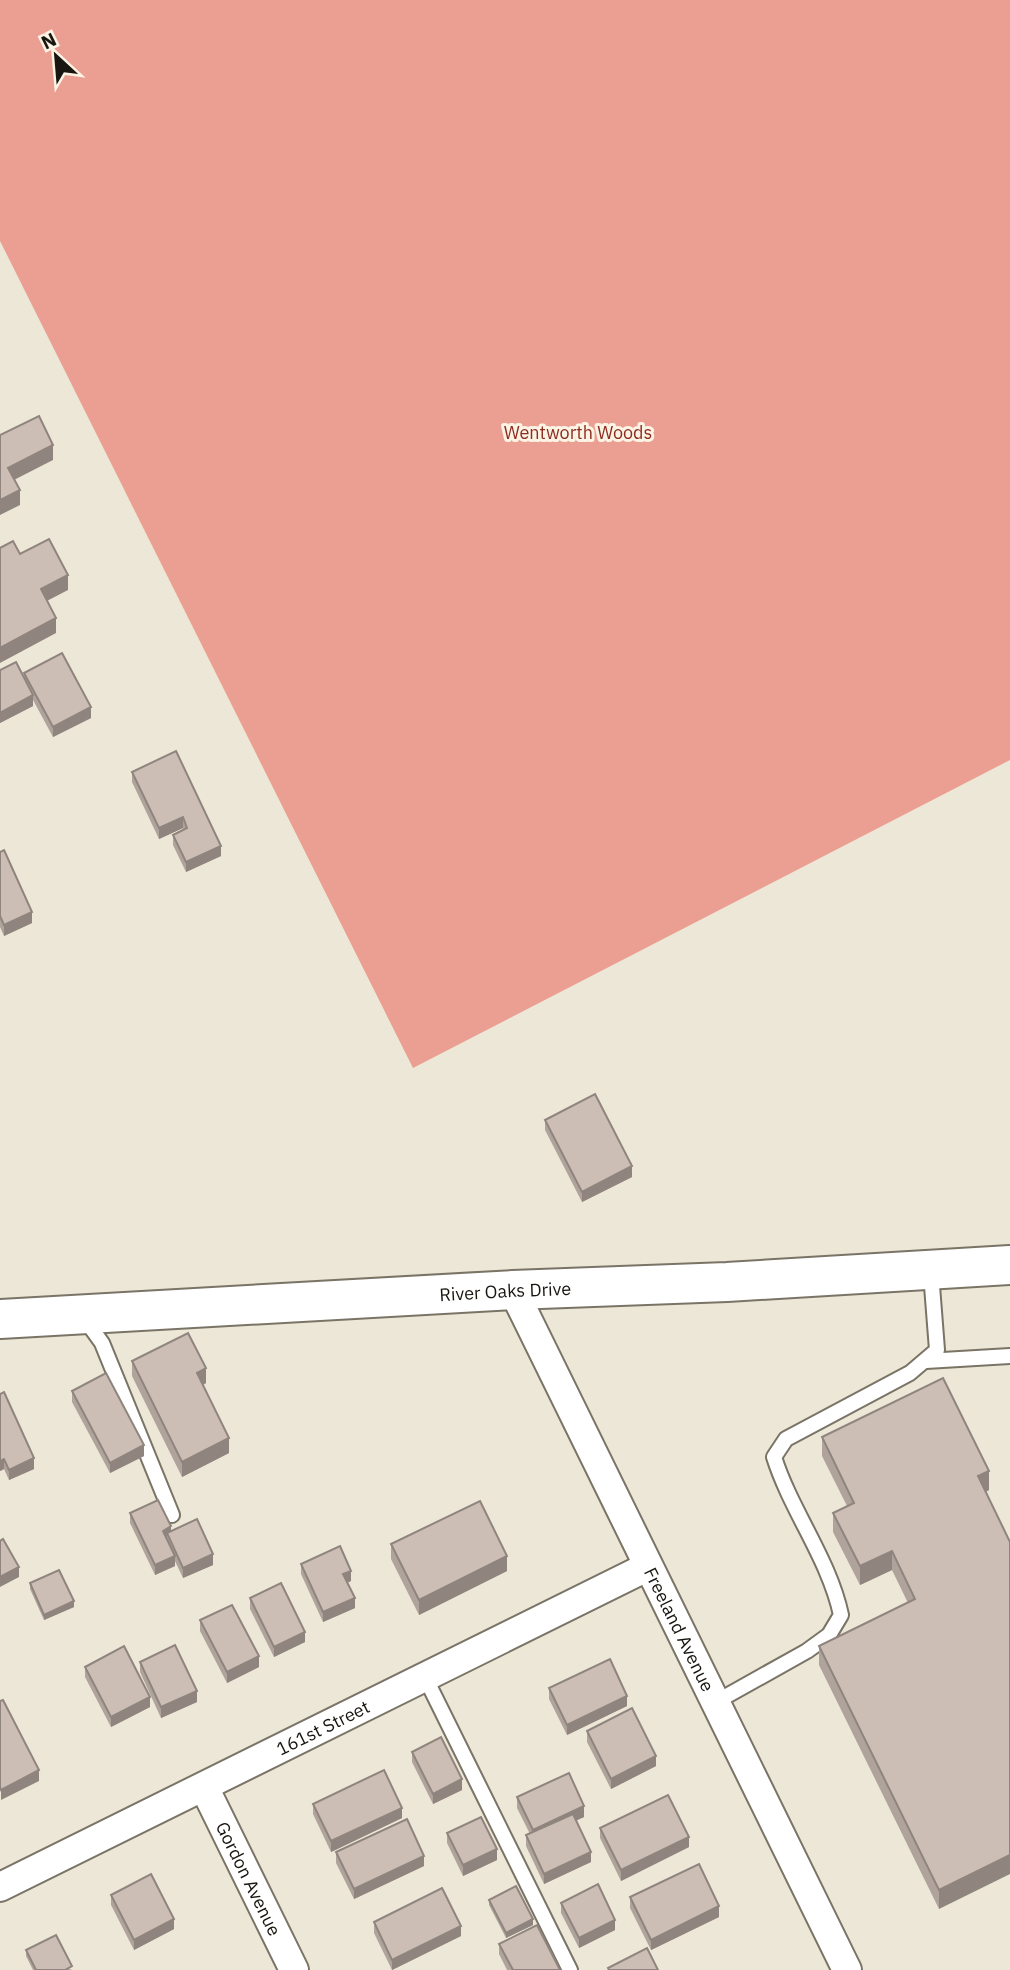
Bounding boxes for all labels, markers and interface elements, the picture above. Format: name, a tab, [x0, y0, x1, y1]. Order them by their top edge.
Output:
north arrow	[21, 21, 91, 91]
text: N	[37, 27, 60, 55]
park label: Wentworth Woods	[504, 421, 652, 444]
street label: River Oaks Drive	[439, 1276, 572, 1306]
street label: Freeland Avenue	[639, 1563, 720, 1695]
street label: 161st Street	[272, 1695, 373, 1760]
street label: Gordon Avenue	[211, 1818, 287, 1939]

